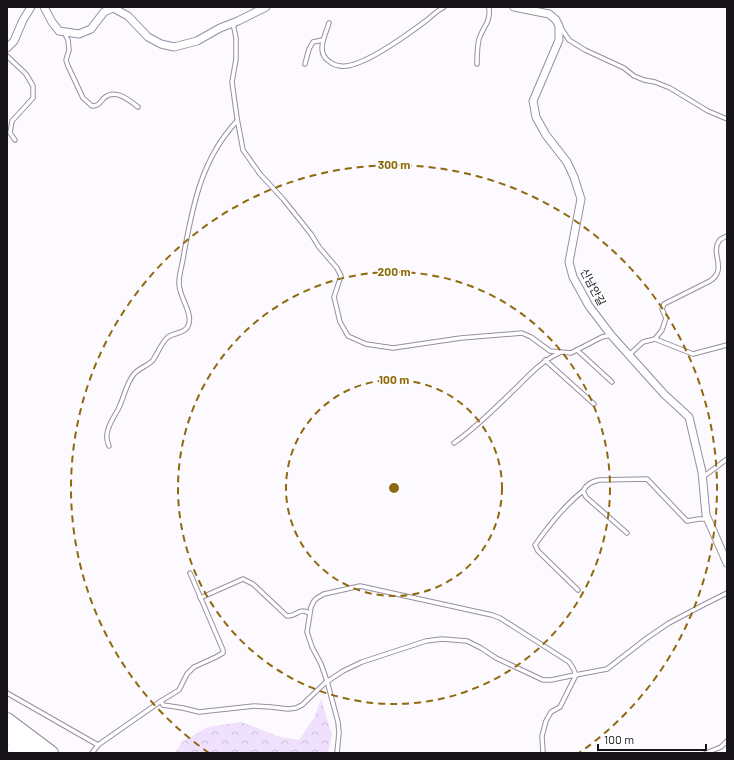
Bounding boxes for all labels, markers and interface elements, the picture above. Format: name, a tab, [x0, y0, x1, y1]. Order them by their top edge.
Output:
text: 300 m	[378, 157, 410, 171]
text: 200 m	[378, 264, 410, 278]
street label: 신남안길	[578, 266, 609, 308]
text: 100 m	[379, 372, 409, 386]
centre of rings	[387, 481, 401, 495]
scale bar	[598, 726, 706, 752]
text: 100 m	[604, 732, 634, 746]

